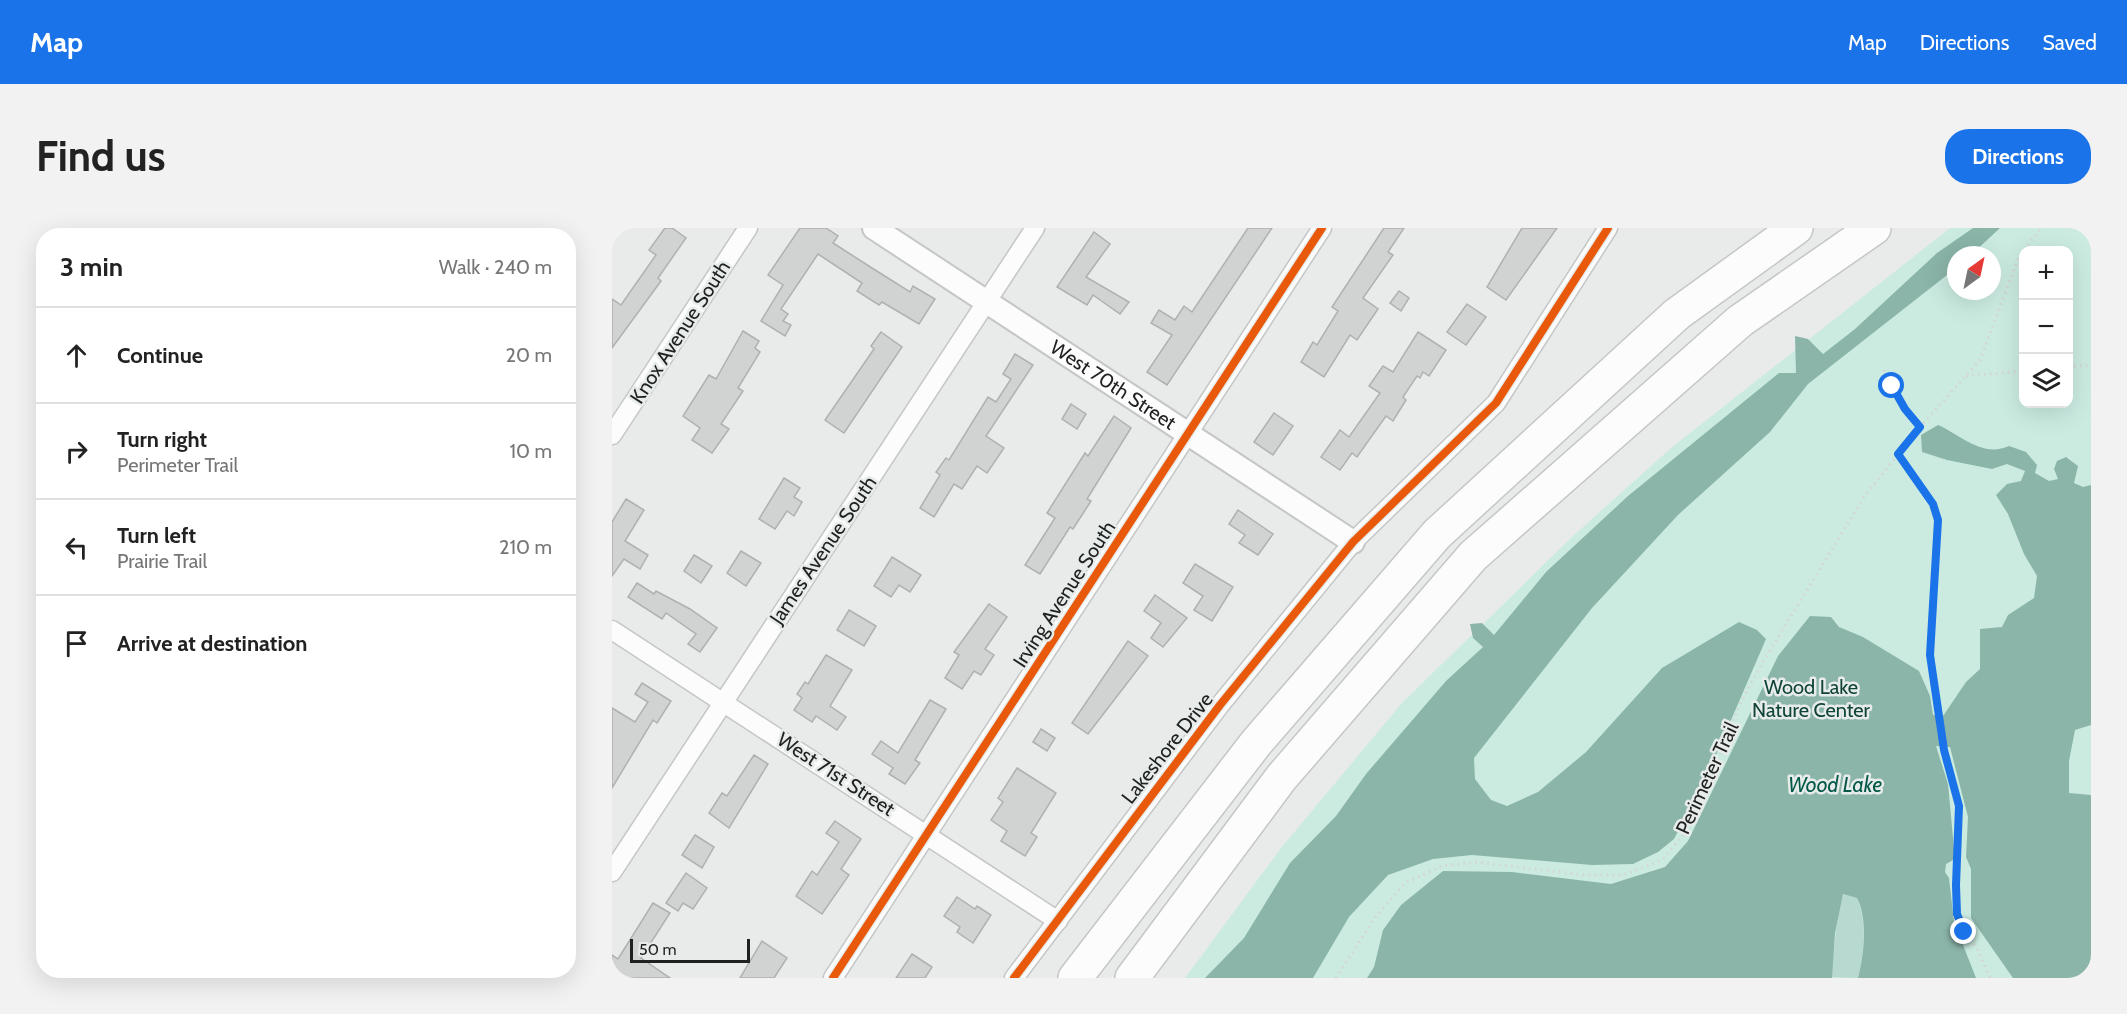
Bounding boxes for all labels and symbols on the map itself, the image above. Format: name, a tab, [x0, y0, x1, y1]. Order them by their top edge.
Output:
north arrow	[1947, 246, 2001, 300]
street label: Knox Avenue South	[625, 256, 735, 408]
street label: West 70th Street	[1046, 335, 1181, 435]
route start	[1878, 372, 1904, 398]
street label: James Avenue South	[764, 471, 882, 630]
street label: Irving Avenue South	[1008, 516, 1120, 672]
park label: Wood Lake Nature Center	[1752, 675, 1871, 722]
street label: Lakeshore Drive	[1116, 688, 1218, 808]
street label: Perimeter Trail	[1671, 718, 1744, 838]
street label: West 71st Street	[773, 727, 900, 821]
water label: Wood Lake	[1788, 772, 1882, 797]
route end	[1950, 918, 1976, 944]
scale bar	[630, 936, 750, 964]

